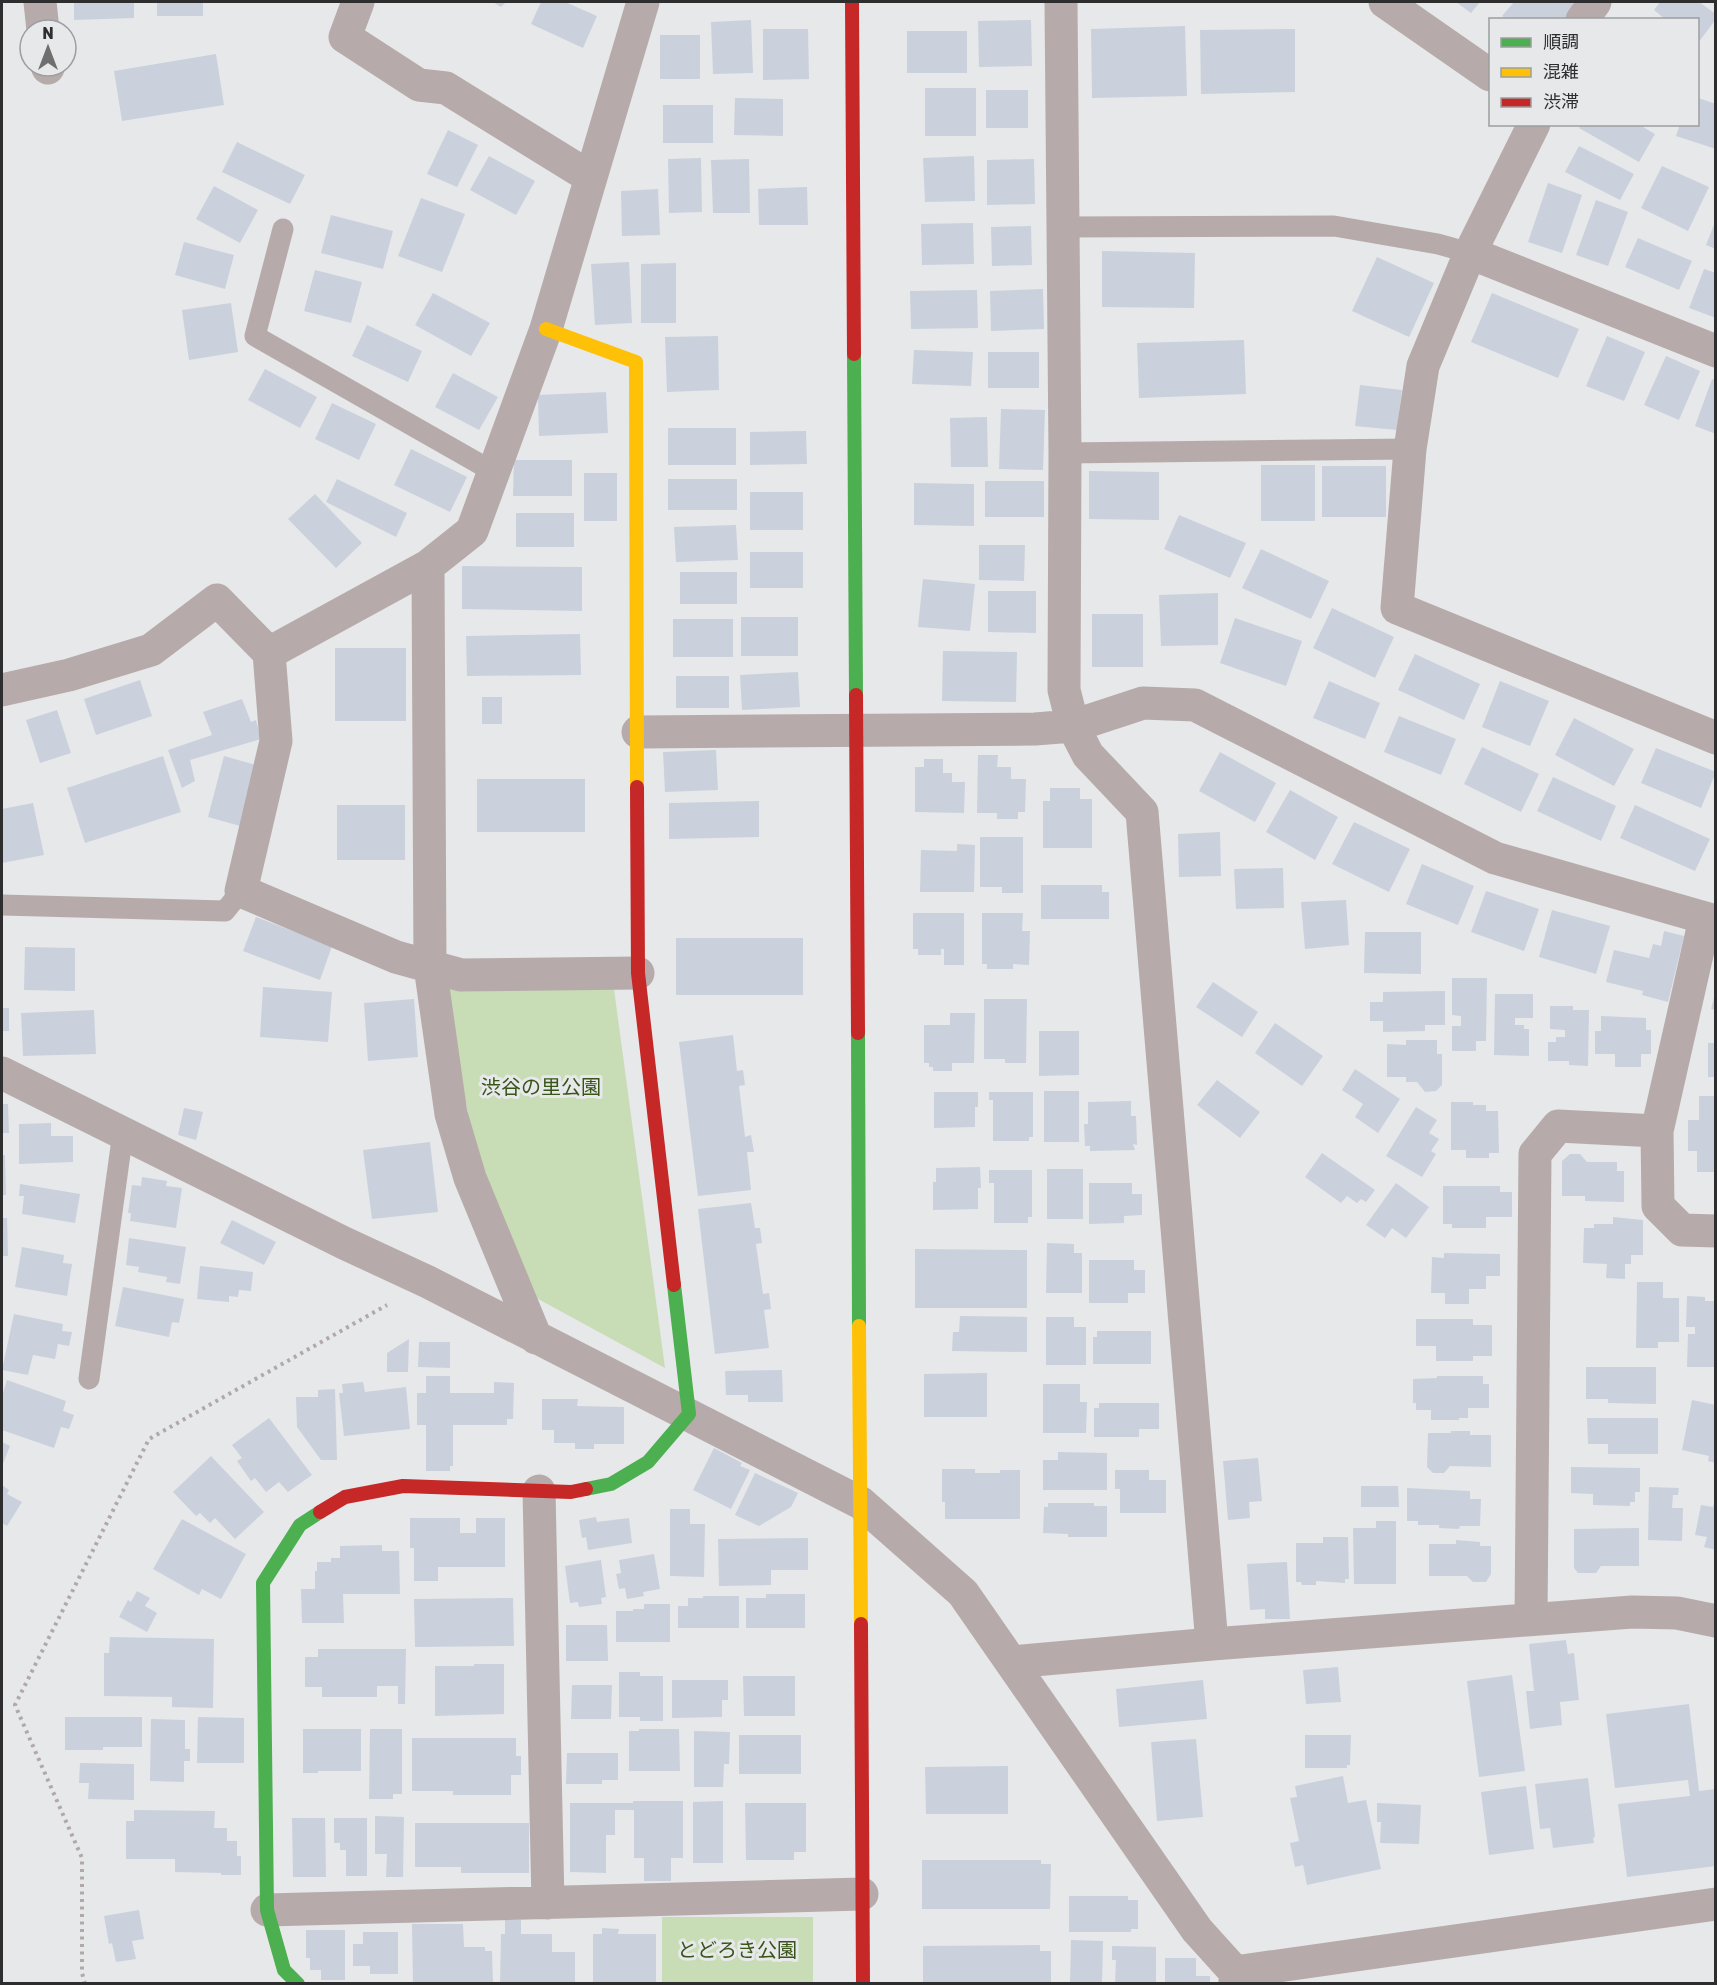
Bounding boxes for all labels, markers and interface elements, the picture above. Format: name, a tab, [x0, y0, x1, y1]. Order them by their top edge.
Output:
north arrow	[18, 18, 78, 78]
legend	[1489, 18, 1699, 126]
text: N	[42, 24, 54, 43]
text: 順調	[1543, 31, 1579, 53]
text: 混雑	[1543, 61, 1579, 83]
text: 渋滞	[1543, 91, 1579, 113]
park label: 渋谷の里公園	[481, 1075, 601, 1099]
park label: とどろき公園	[677, 1938, 797, 1962]

